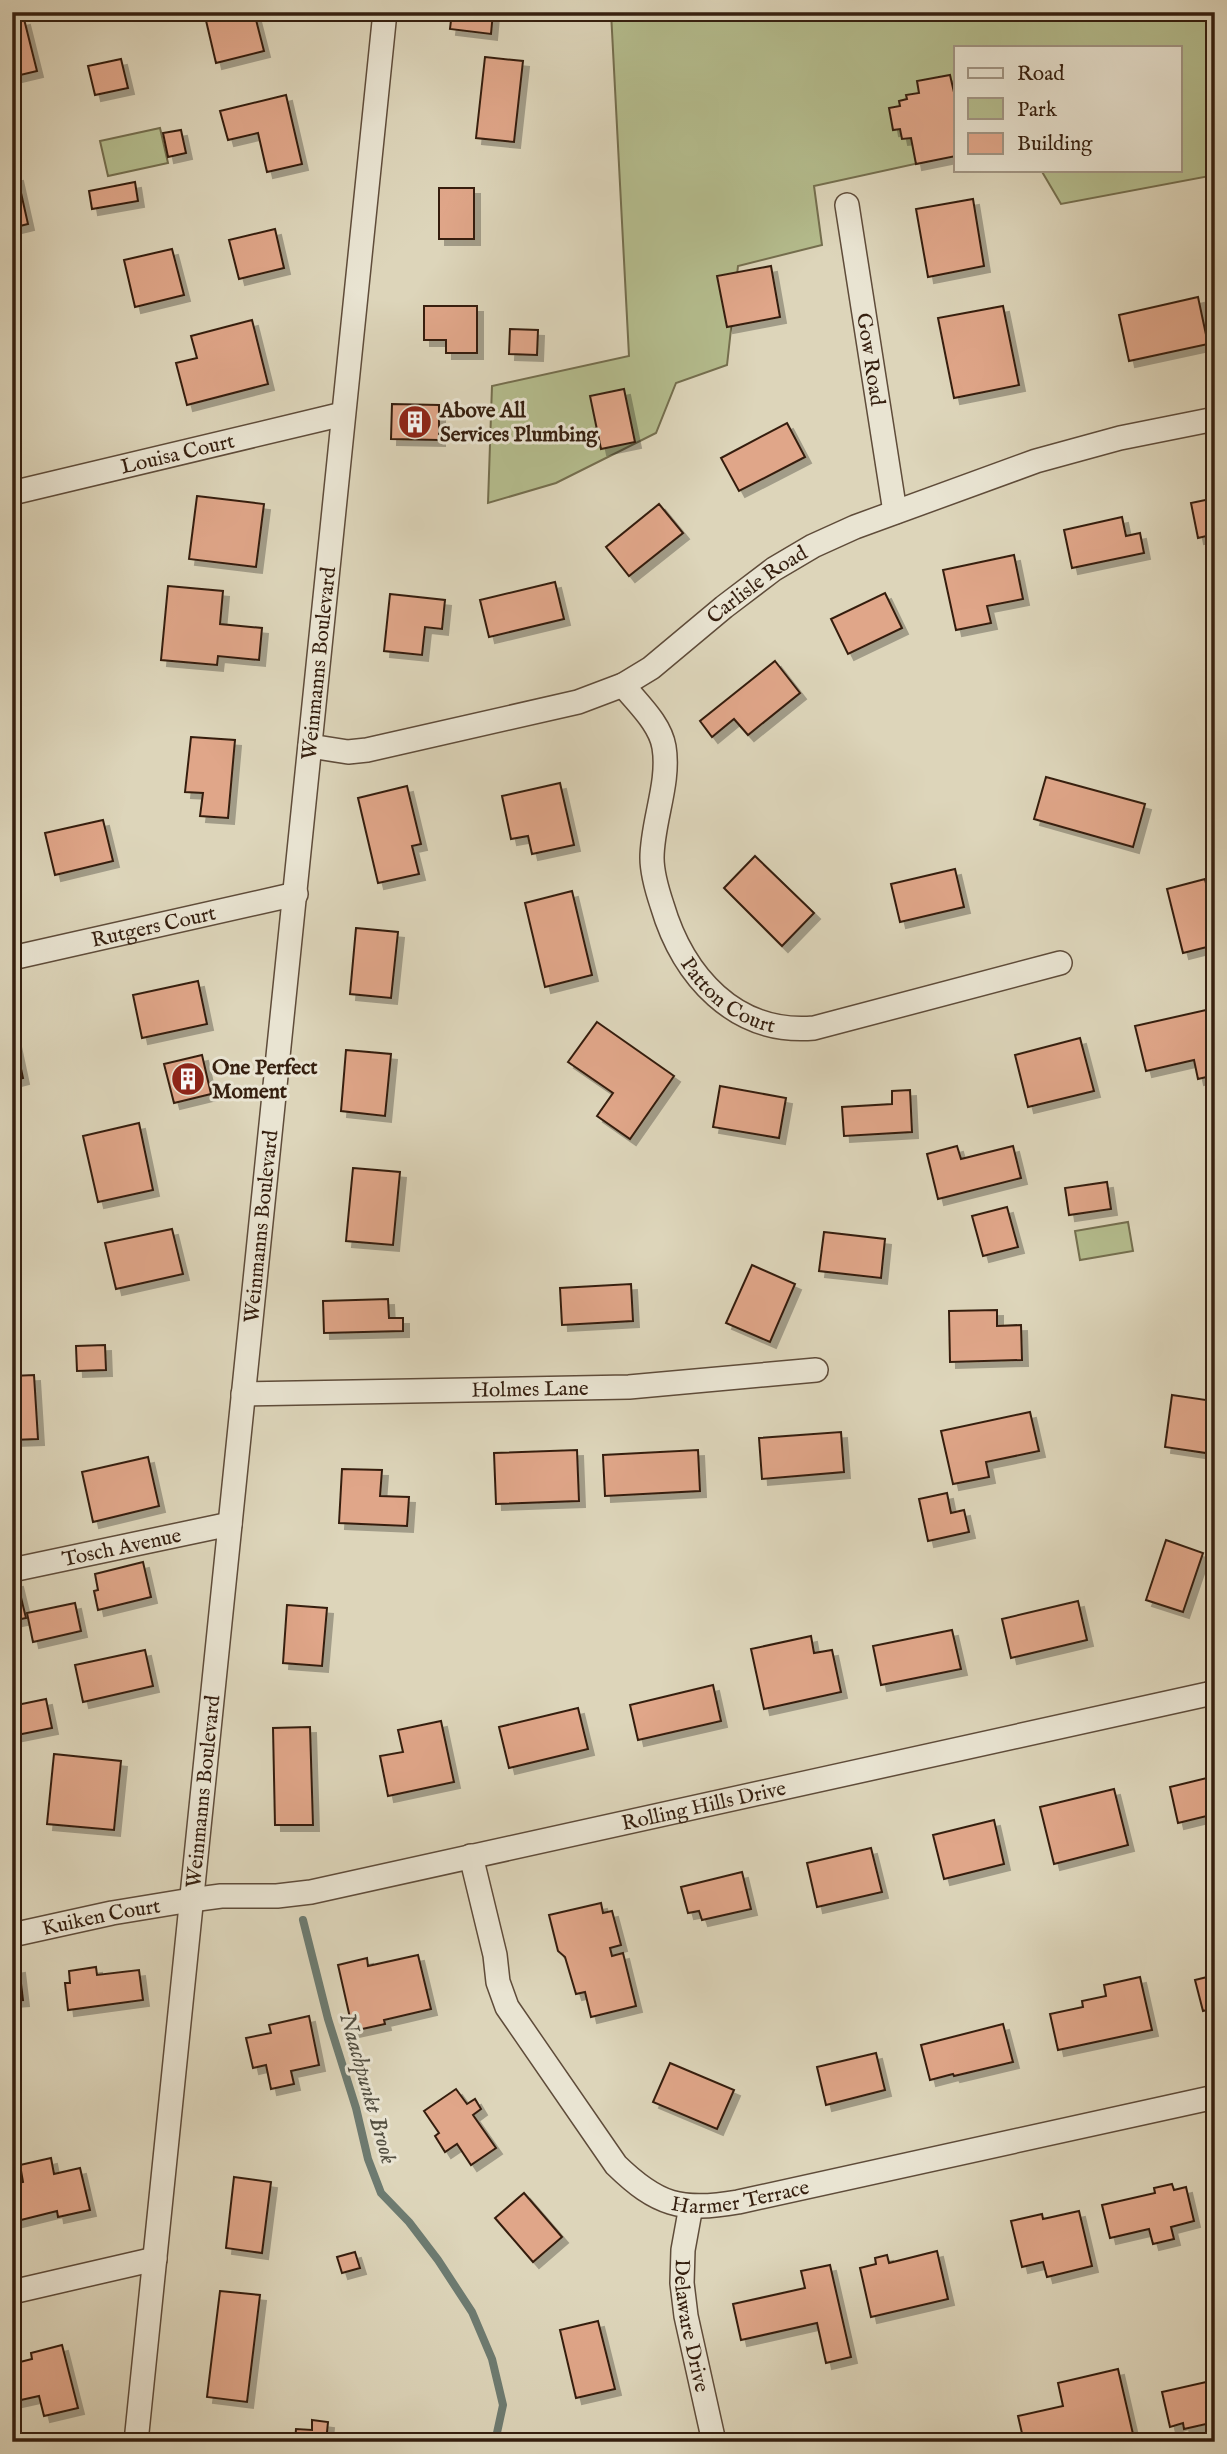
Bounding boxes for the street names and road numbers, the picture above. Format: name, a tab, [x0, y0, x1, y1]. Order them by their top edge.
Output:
street label: Gow Road	[849, 311, 890, 409]
street label: Louisa Court	[118, 428, 237, 482]
street label: Carlisle Road	[702, 540, 814, 631]
street label: Weinmanns Boulevard	[296, 565, 343, 761]
street label: Rutgers Court	[89, 900, 219, 955]
street label: Patton Court	[673, 952, 778, 1041]
street label: Weinmanns Boulevard	[239, 1128, 285, 1324]
street label: Holmes Lane	[471, 1376, 589, 1405]
street label: Tosch Avenue	[60, 1523, 184, 1574]
street label: Weinmanns Boulevard	[181, 1693, 228, 1889]
street label: Rolling Hills Drive	[619, 1775, 789, 1838]
street label: Kuiken Court	[40, 1893, 163, 1943]
street label: Harmer Terrace	[669, 2175, 812, 2221]
street label: Delaware Drive	[667, 2258, 715, 2395]

